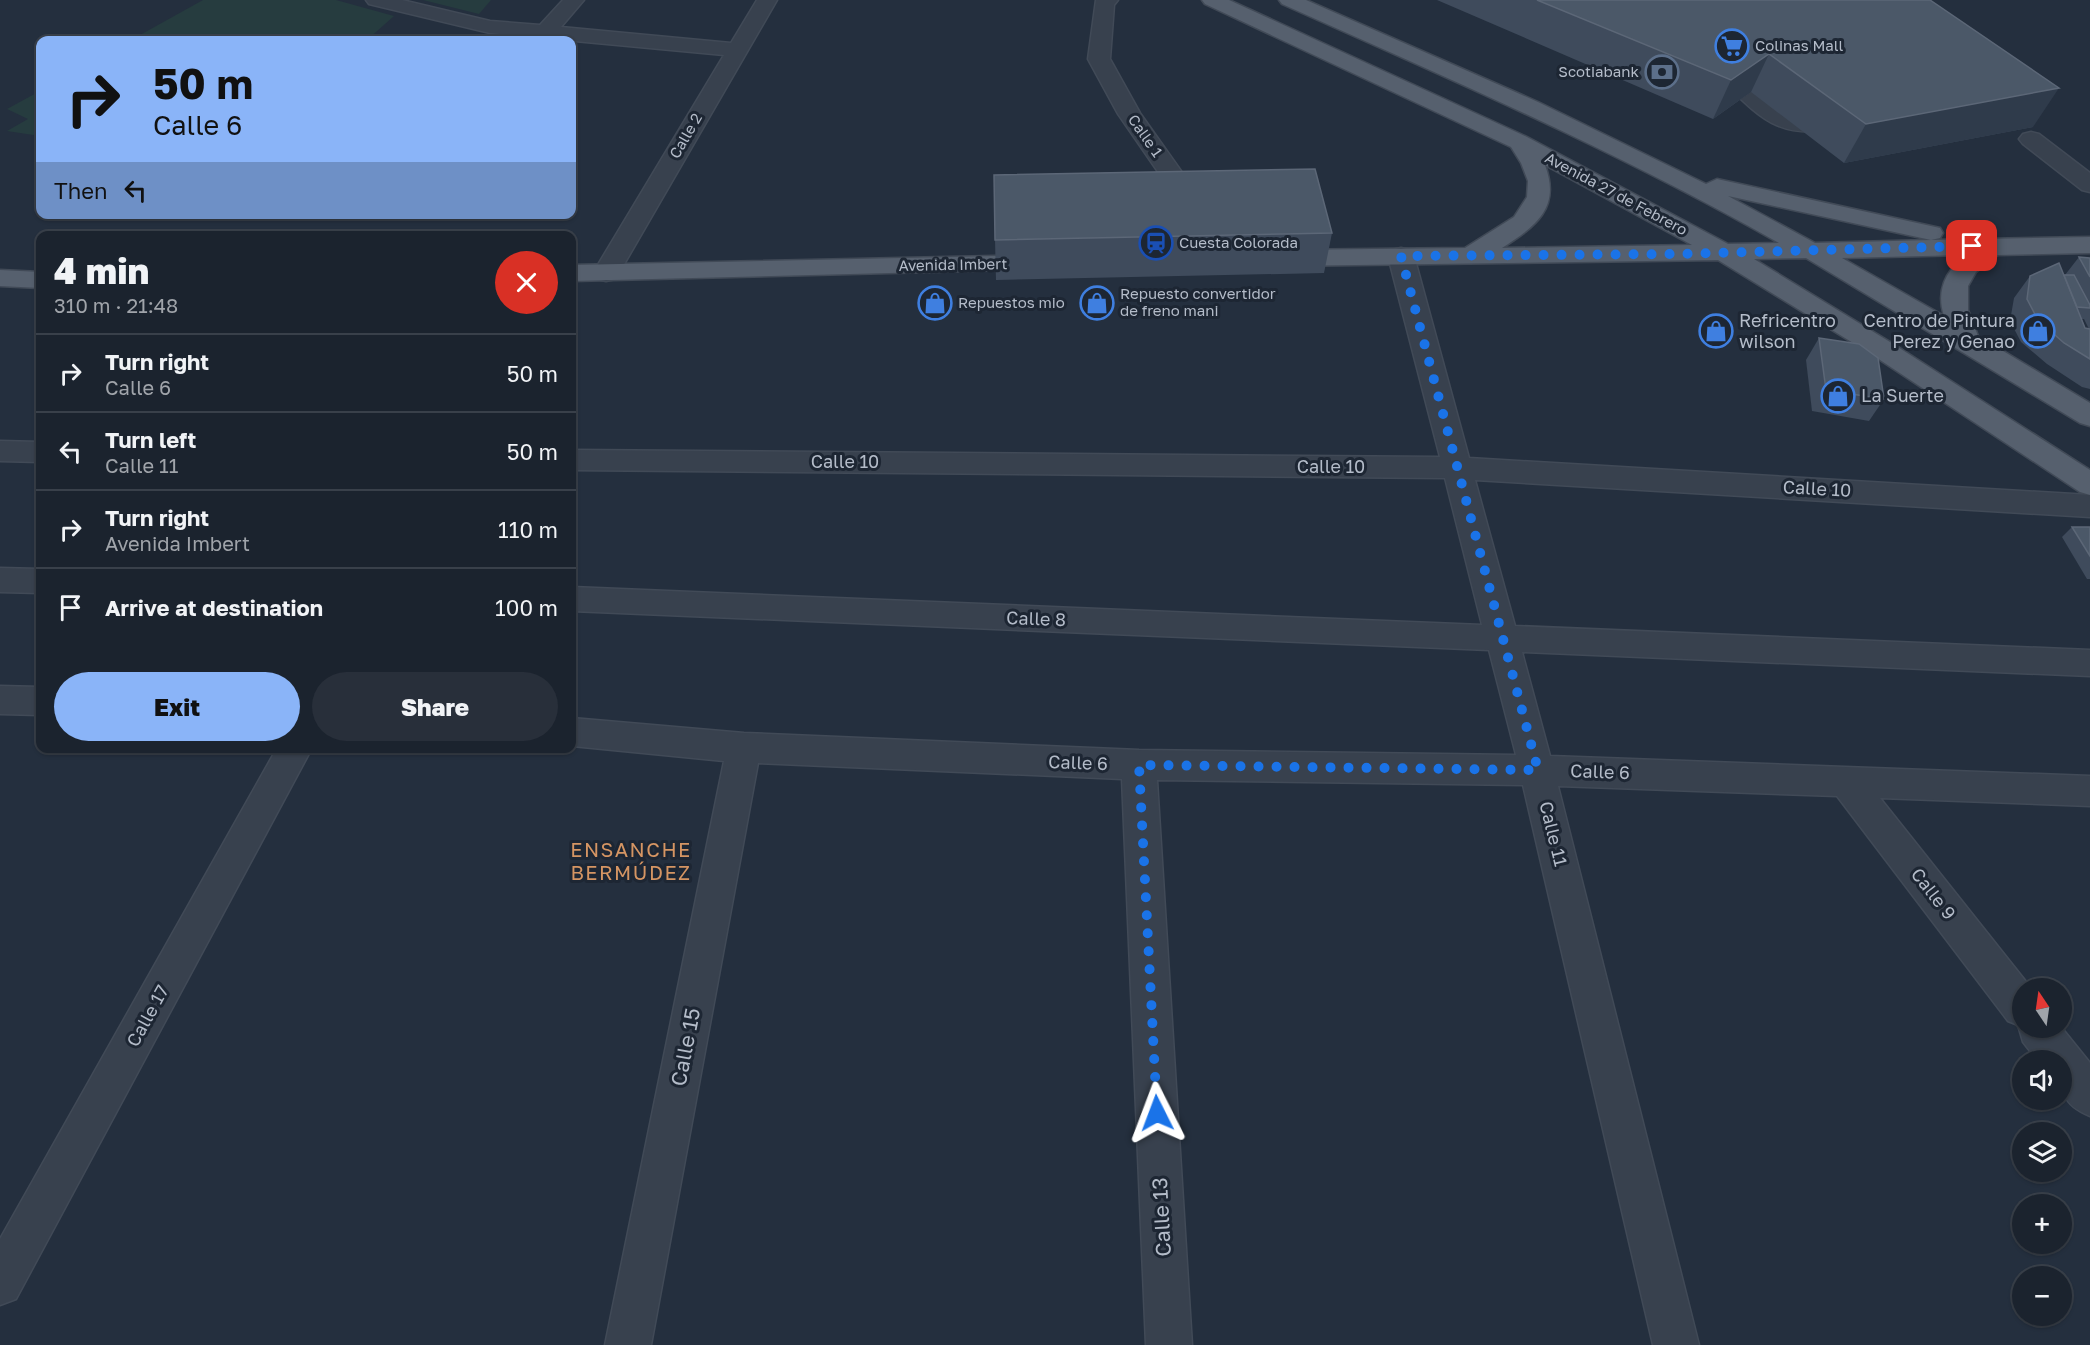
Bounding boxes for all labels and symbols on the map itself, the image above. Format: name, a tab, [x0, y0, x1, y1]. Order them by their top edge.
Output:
supermarket icon: Colinas Mall	[1714, 28, 1750, 64]
place label: Colinas Mall	[1755, 36, 1844, 54]
bank icon: Scotiabank	[1644, 54, 1680, 90]
place label: Scotiabank	[1558, 62, 1640, 80]
street label: Calle 2	[665, 110, 705, 161]
street label: Calle 1	[1125, 111, 1167, 160]
street label: Avenida 27 de Febrero	[1542, 148, 1691, 238]
pin	[1946, 220, 1997, 271]
station icon: Cuesta Colorada	[1138, 225, 1174, 261]
place label: Cuesta Colorada	[1179, 233, 1298, 251]
street label: Avenida Imbert	[898, 254, 1007, 274]
place label: Repuesto convertidor de freno mani	[1120, 284, 1276, 319]
shop icon: Repuestos mio	[917, 285, 953, 321]
shop icon: Repuesto convertidor de freno mani	[1079, 285, 1115, 321]
place label: Repuestos mio	[958, 293, 1065, 311]
place label: Refricentro wilson	[1739, 309, 1836, 352]
place label: Centro de Pintura Perez y Genao	[1863, 309, 2015, 352]
shop icon: Refricentro wilson	[1698, 313, 1734, 349]
shop icon: Centro de Pintura Perez y Genao	[2020, 313, 2056, 349]
shop icon: La Suerte	[1820, 378, 1856, 414]
place label: La Suerte	[1861, 384, 1944, 406]
street label: Calle 10	[811, 450, 879, 472]
street label: Calle 10	[1297, 455, 1365, 477]
street label: Calle 10	[1782, 475, 1852, 501]
street label: Calle 8	[1006, 606, 1066, 630]
street label: Calle 6	[1048, 750, 1108, 774]
street label: Calle 6	[1570, 759, 1630, 783]
street label: Calle 11	[1535, 799, 1573, 869]
district label: ENSANCHE BERMÚDEZ	[570, 837, 692, 884]
street label: Calle 9	[1907, 863, 1961, 924]
north arrow	[2012, 978, 2072, 1038]
street label: Calle 17	[121, 981, 173, 1050]
street label: Calle 15	[665, 1005, 705, 1088]
position arrow	[1125, 1081, 1189, 1145]
street label: Calle 13	[1146, 1177, 1176, 1257]

